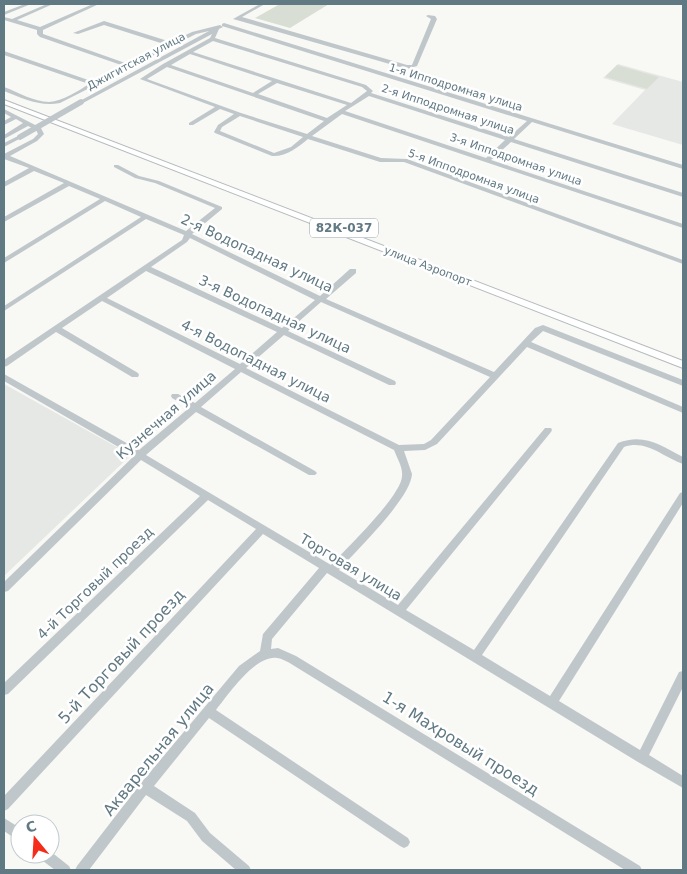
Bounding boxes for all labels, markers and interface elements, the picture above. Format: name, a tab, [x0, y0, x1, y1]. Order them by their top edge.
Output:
street label: Джигитская улица	[85, 30, 188, 93]
street label: 1-я Ипподромная улица	[387, 61, 524, 114]
street label: 2-я Ипподромная улица	[380, 82, 516, 137]
street label: 3-я Ипподромная улица	[448, 131, 584, 188]
street label: 5-я Ипподромная улица	[406, 147, 541, 206]
street label: 2-я Водопадная улица	[179, 211, 335, 295]
road number: 82К-037	[310, 218, 378, 238]
street label: улица Аэропорт	[382, 244, 474, 289]
street label: 3-я Водопадная улица	[197, 272, 353, 356]
street label: 4-я Водопадная улица	[179, 316, 333, 406]
street label: Кузнечная улица	[113, 367, 219, 463]
street label: 4-й Торговый проезд	[34, 524, 156, 642]
street label: Торговая улица	[296, 530, 405, 604]
street label: 5-й Торговый проезд	[54, 585, 189, 727]
street label: Акварельная улица	[99, 679, 218, 820]
street label: 1-я Махровый проезд	[379, 687, 543, 799]
north arrow	[10, 814, 60, 864]
text: С	[24, 817, 38, 836]

